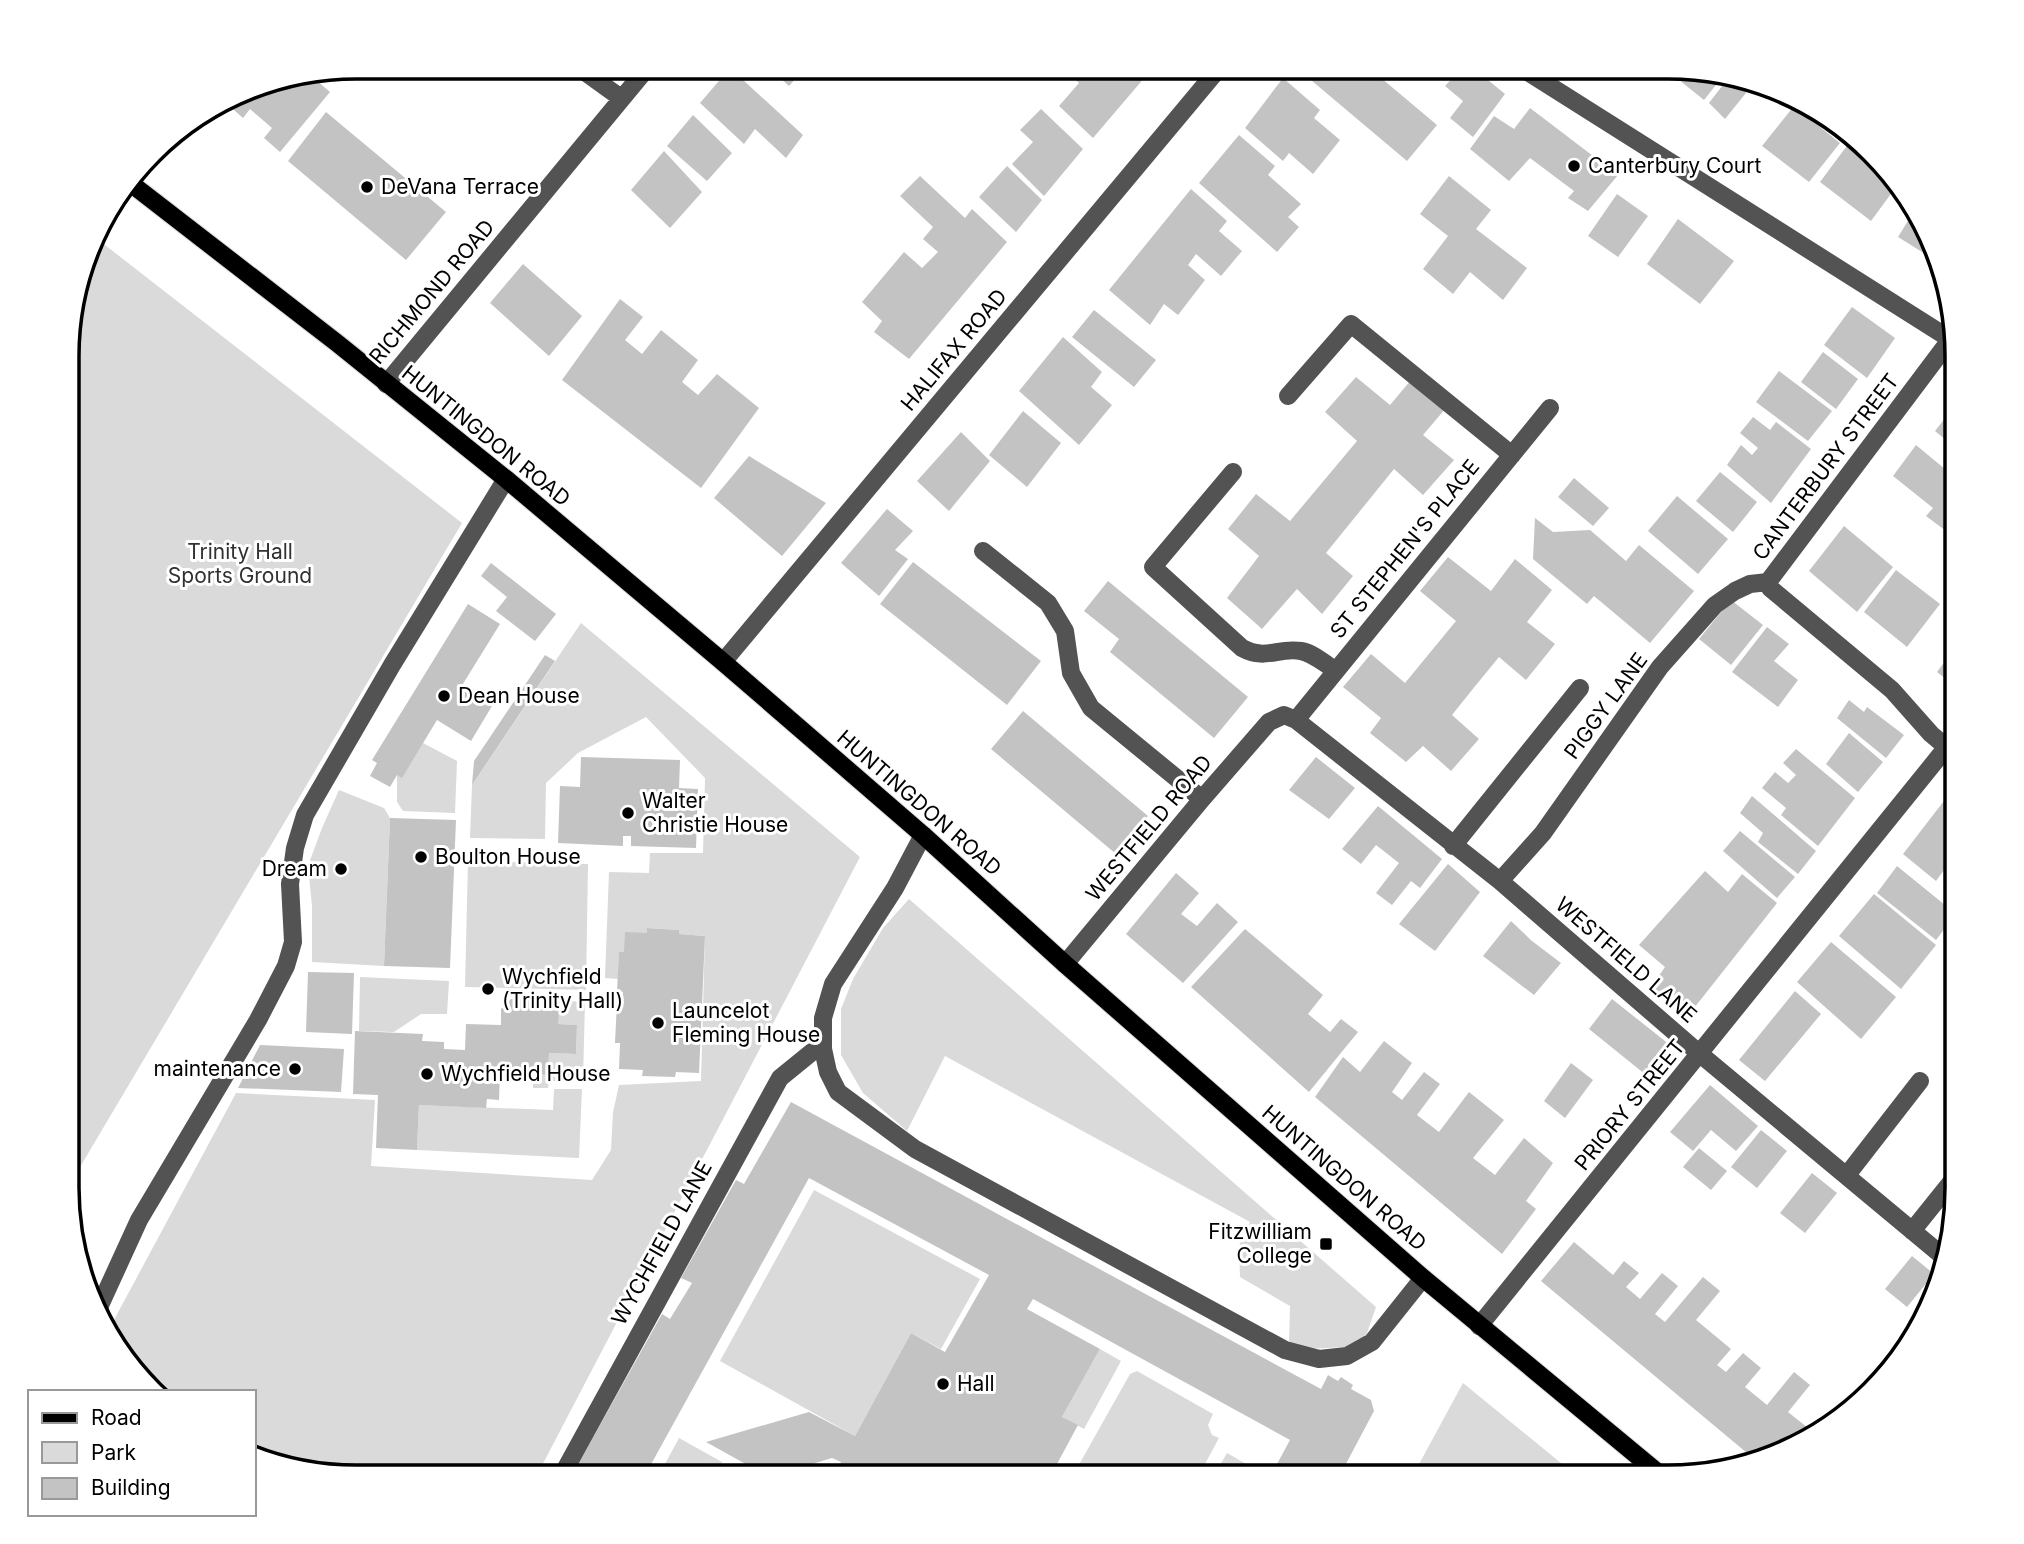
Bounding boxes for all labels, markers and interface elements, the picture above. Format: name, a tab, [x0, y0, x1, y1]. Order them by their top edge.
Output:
place label: Canterbury Court	[1588, 153, 1761, 178]
marker: Canterbury Court	[1566, 158, 1582, 174]
place label: DeVana Terrace	[381, 174, 539, 199]
marker: DeVana Terrace	[359, 179, 375, 195]
street label: RICHMOND ROAD	[364, 215, 499, 369]
street label: HALIFAX ROAD	[895, 284, 1012, 416]
street label: HUNTINGDON ROAD	[397, 360, 575, 511]
street label: CANTERBURY STREET	[1747, 369, 1904, 565]
street label: ST STEPHEN'S PLACE	[1325, 454, 1484, 643]
park label: Trinity Hall Sports Ground	[168, 539, 312, 588]
street label: PIGGY LANE	[1559, 648, 1652, 764]
place label: Dean House	[458, 683, 580, 708]
marker: Dean House	[436, 688, 452, 704]
street label: HUNTINGDON ROAD	[832, 725, 1006, 881]
street label: WESTFIELD ROAD	[1080, 750, 1217, 906]
place label: Walter Christie House	[642, 788, 788, 837]
marker: Walter Christie House	[620, 805, 636, 821]
place label: Boulton House	[435, 844, 581, 869]
marker: Boulton House	[413, 849, 429, 865]
place label: Dream	[262, 856, 327, 881]
marker: Dream	[333, 861, 349, 877]
street label: WESTFIELD LANE	[1551, 892, 1702, 1028]
place label: Wychfield (Trinity Hall)	[502, 964, 623, 1013]
marker: Wychfield (Trinity Hall)	[480, 981, 496, 997]
place label: Launcelot Fleming House	[672, 998, 820, 1047]
marker: Launcelot Fleming House	[650, 1015, 666, 1031]
street label: PRIORY STREET	[1569, 1034, 1690, 1175]
place label: maintenance	[154, 1056, 281, 1081]
marker: maintenance	[287, 1061, 303, 1077]
place label: Wychfield House	[441, 1061, 610, 1086]
marker: Wychfield House	[419, 1066, 435, 1082]
street label: HUNTINGDON ROAD	[1257, 1100, 1431, 1256]
street label: WYCHFIELD LANE	[606, 1156, 717, 1329]
place label: Fitzwilliam College	[1208, 1219, 1312, 1268]
marker: Fitzwilliam College	[1318, 1236, 1334, 1252]
place label: Hall	[957, 1371, 995, 1396]
marker: Hall	[935, 1376, 951, 1392]
legend	[28, 1390, 256, 1516]
text: Road	[91, 1405, 142, 1430]
text: Park	[91, 1440, 136, 1465]
text: Building	[91, 1475, 171, 1500]

